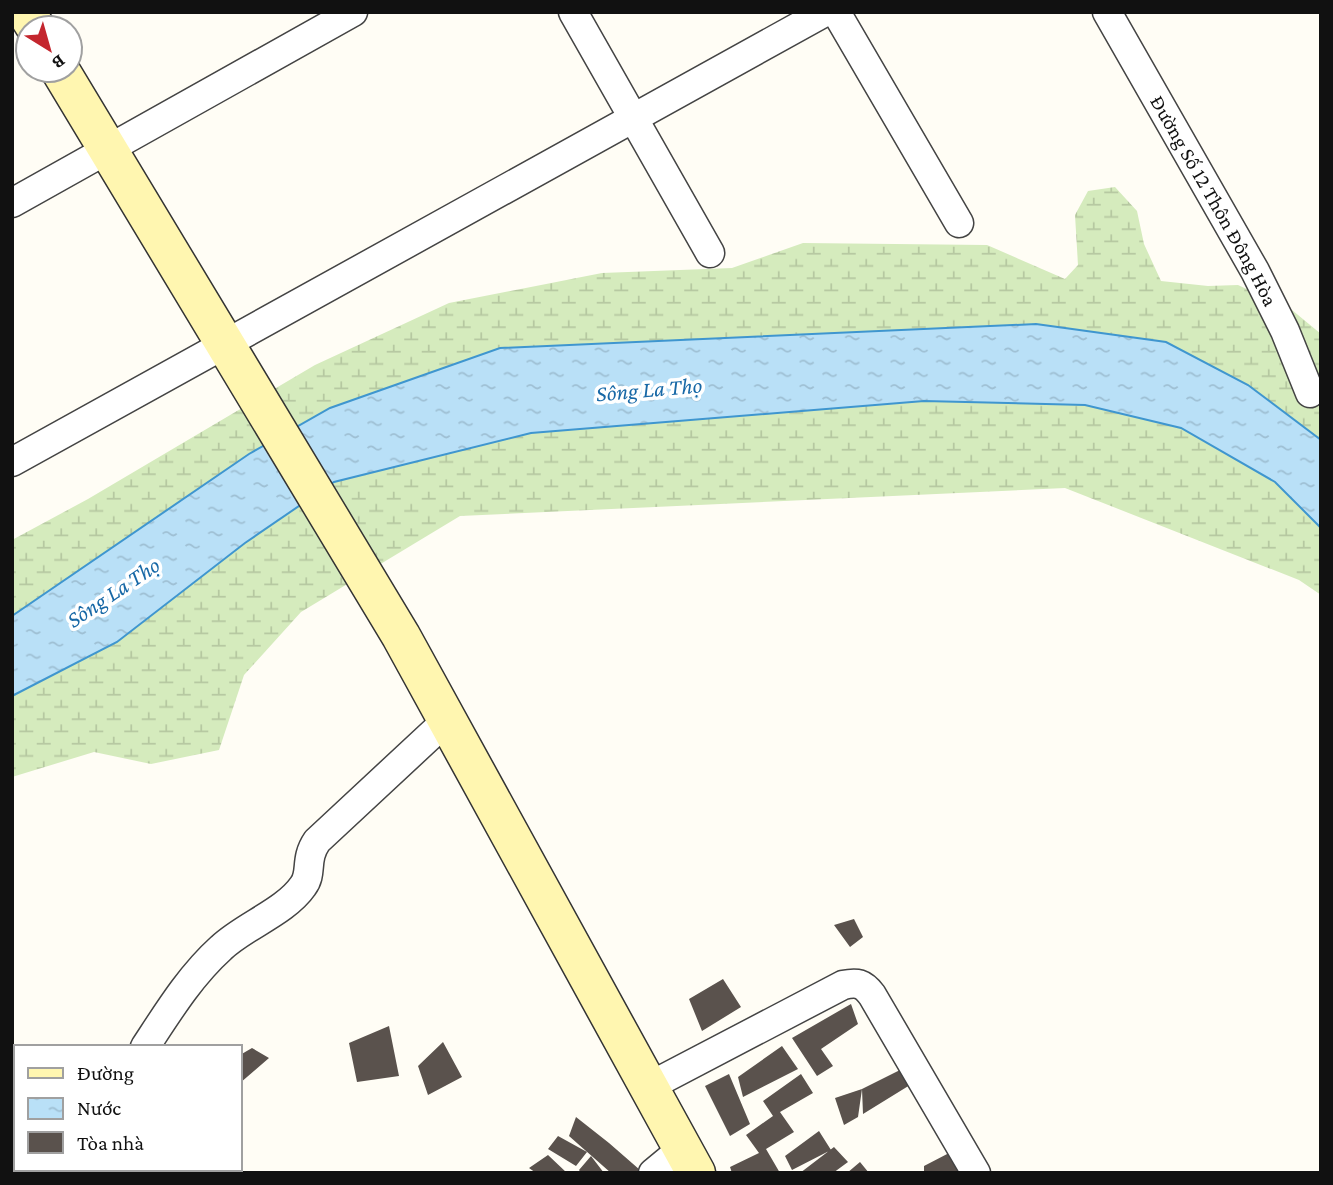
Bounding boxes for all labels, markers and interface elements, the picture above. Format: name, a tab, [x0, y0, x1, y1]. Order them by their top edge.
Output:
north arrow	[14, 14, 84, 84]
text: B	[48, 50, 70, 74]
street label: Đường Số 12 Thôn Đông Hòa	[1145, 91, 1283, 310]
water label: Sông La Thọ	[595, 371, 704, 407]
water label: Sông La Thọ	[61, 551, 165, 633]
legend	[14, 1045, 242, 1171]
text: Đường	[77, 1061, 134, 1085]
text: Nước	[77, 1096, 121, 1120]
text: Tòa nhà	[77, 1131, 144, 1155]

